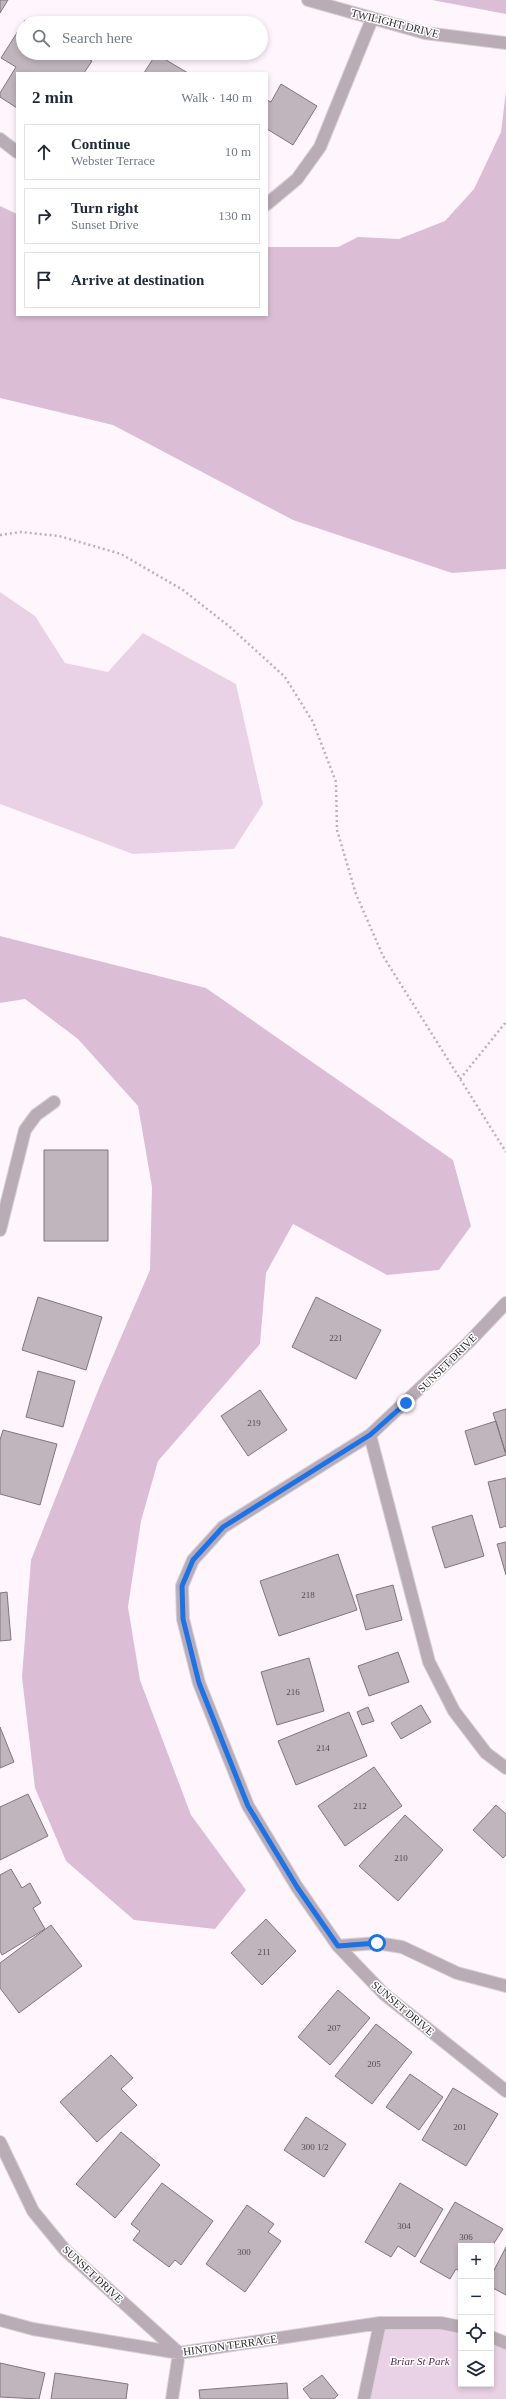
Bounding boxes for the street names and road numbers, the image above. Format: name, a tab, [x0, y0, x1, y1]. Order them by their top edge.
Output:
street label: TWILIGHT DRIVE	[350, 6, 440, 40]
street label: SUNSET DRIVE	[415, 1331, 479, 1395]
street label: SUNSET DRIVE	[369, 1978, 437, 2038]
street label: SUNSET DRIVE	[60, 2243, 126, 2305]
street label: HINTON TERRACE	[182, 2332, 278, 2358]

